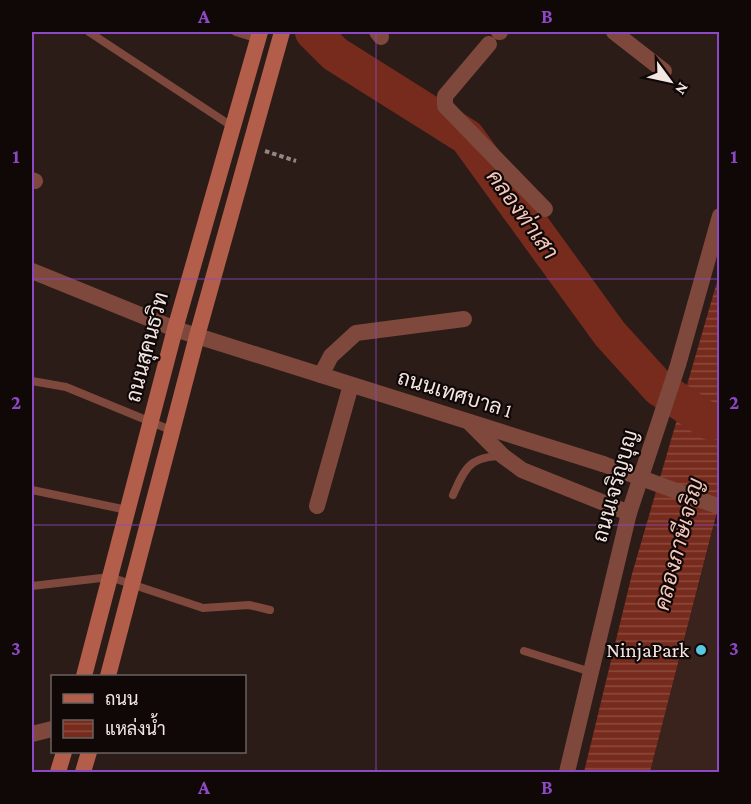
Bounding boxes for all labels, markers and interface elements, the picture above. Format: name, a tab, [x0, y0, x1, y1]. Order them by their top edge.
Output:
text: A	[197, 5, 211, 27]
text: B	[541, 5, 553, 27]
north arrow	[640, 51, 700, 111]
text: N	[672, 80, 692, 98]
text: 1	[12, 145, 20, 167]
text: 1	[730, 145, 738, 167]
water label: คลองท่าเสา	[482, 165, 563, 264]
street label: ถนนสุคนธวิท	[121, 289, 175, 405]
street label: ถนนเทศบาล 1	[395, 365, 515, 423]
text: 2	[11, 391, 21, 413]
text: 2	[729, 391, 739, 413]
street label: ถนนเจริญบุญ	[588, 427, 644, 545]
water label: คลองภาษีเจริญ	[648, 475, 709, 613]
text: 3	[11, 637, 21, 659]
text: 3	[729, 637, 739, 659]
place label: NinjaPark	[606, 638, 689, 662]
marker: NinjaPark	[694, 643, 708, 657]
legend	[51, 675, 246, 753]
text: ถนน	[105, 689, 138, 709]
text: แหล่งน้ำ	[105, 713, 166, 739]
text: A	[197, 776, 211, 798]
text: B	[541, 776, 553, 798]

